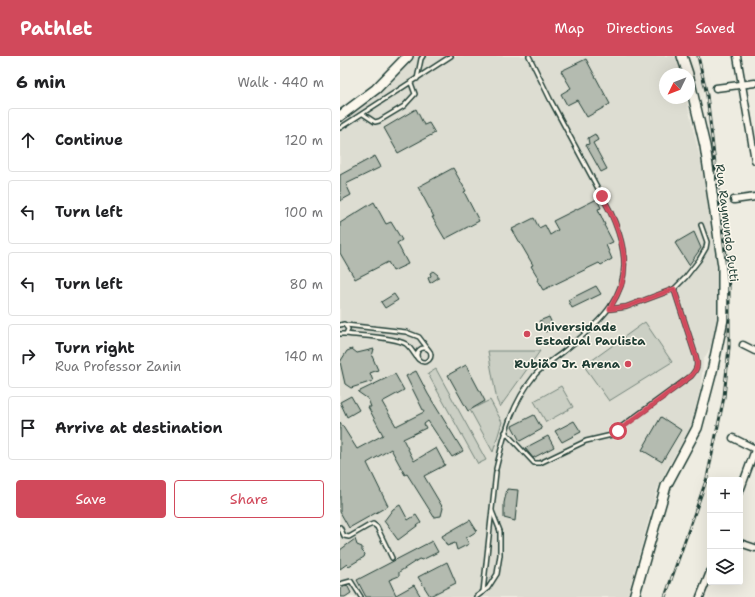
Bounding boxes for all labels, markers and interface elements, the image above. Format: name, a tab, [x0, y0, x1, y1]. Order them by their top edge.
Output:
text: Pathlet	[20, 16, 92, 41]
text: Map	[555, 19, 585, 37]
text: Directions	[607, 19, 673, 37]
text: Saved	[695, 19, 735, 37]
north arrow	[659, 68, 695, 104]
text: 6 min	[16, 71, 66, 93]
text: Walk · 440 m	[238, 74, 324, 91]
icon: ahead	[17, 129, 39, 151]
text: Continue	[55, 130, 123, 150]
text: 120 m	[285, 132, 323, 149]
street label: Rua Raymundo Putti	[712, 163, 742, 283]
route end	[593, 187, 611, 205]
icon: left	[17, 201, 39, 223]
text: Turn left	[55, 202, 123, 222]
text: 100 m	[284, 204, 323, 221]
icon: left	[17, 273, 39, 295]
text: Turn left	[55, 274, 123, 294]
text: 80 m	[289, 276, 323, 293]
place label: Universidade Estadual Paulista	[535, 319, 646, 349]
marker: Universidade Estadual Paulista	[522, 329, 532, 339]
text: Turn right	[55, 338, 135, 358]
icon: right	[17, 345, 39, 367]
text: 140 m	[284, 348, 323, 365]
place label: Rubião Jr. Arena	[514, 356, 621, 372]
text: Rua Professor Zanin	[55, 358, 181, 375]
marker: Rubião Jr. Arena	[623, 359, 633, 369]
icon: arrive	[17, 417, 39, 439]
text: Arrive at destination	[55, 418, 223, 438]
route start	[609, 422, 627, 440]
map controls	[707, 477, 743, 585]
button: +	[707, 477, 743, 513]
button: Save	[16, 480, 166, 518]
button: Share	[174, 480, 324, 518]
button: −	[707, 513, 743, 549]
button: layers	[707, 549, 743, 585]

